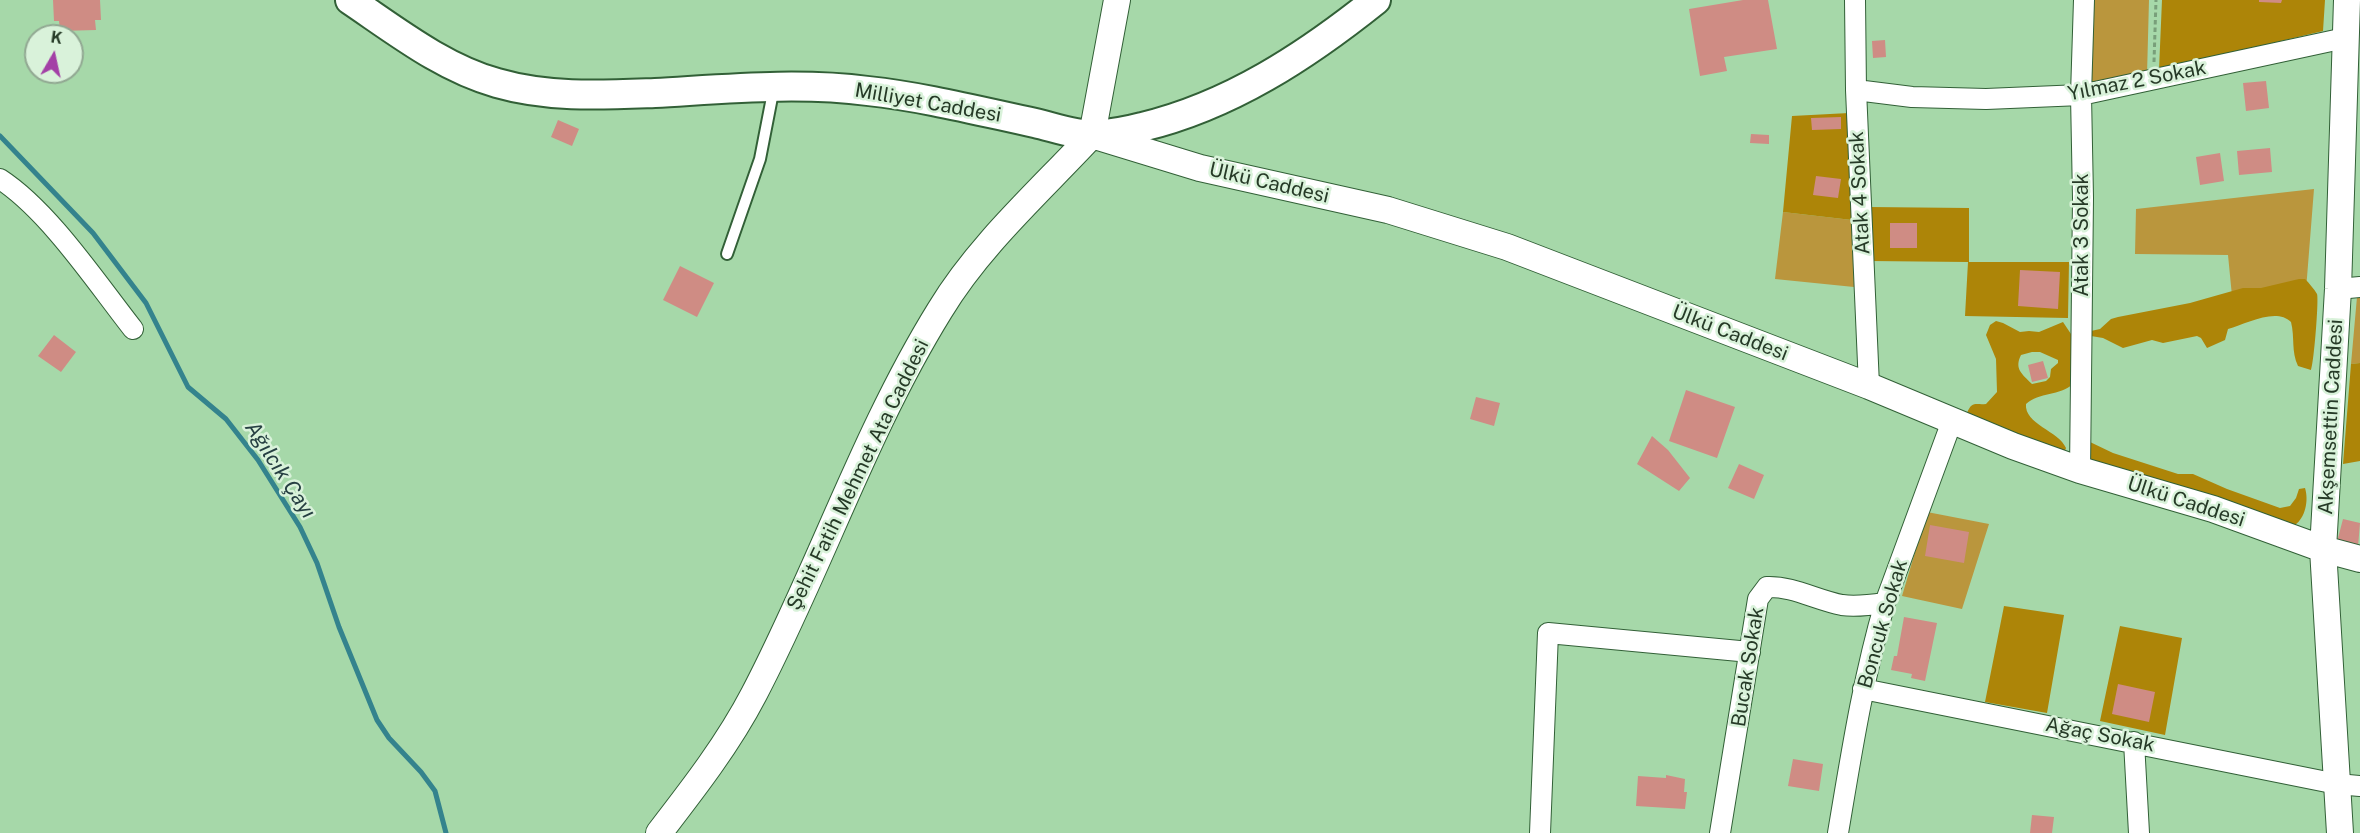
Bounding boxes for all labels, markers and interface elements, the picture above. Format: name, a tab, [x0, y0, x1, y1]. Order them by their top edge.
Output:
north arrow	[24, 24, 84, 84]
text: K	[49, 27, 64, 48]
street label: Yılmaz 2 Sokak	[2066, 56, 2208, 106]
street label: Milliyet Caddesi	[853, 78, 1003, 128]
street label: Atak 4 Sokak	[1845, 131, 1875, 255]
street label: Ülkü Caddesi	[1207, 158, 1331, 208]
street label: Atak 3 Sokak	[2070, 173, 2094, 297]
street label: Ülkü Caddesi	[1669, 300, 1791, 366]
street label: Akşemsettin Caddesi	[2314, 319, 2348, 515]
street label: Şehit Fatih Mehmet Ata Caddesi	[782, 336, 934, 614]
water label: Ağılcık Çayı	[239, 417, 321, 523]
street label: Ülkü Caddesi	[2124, 472, 2248, 532]
street label: Boncuk Sokak	[1853, 557, 1913, 691]
street label: Bucak Sokak	[1727, 605, 1769, 729]
street label: Ağaç Sokak	[2043, 713, 2157, 757]

